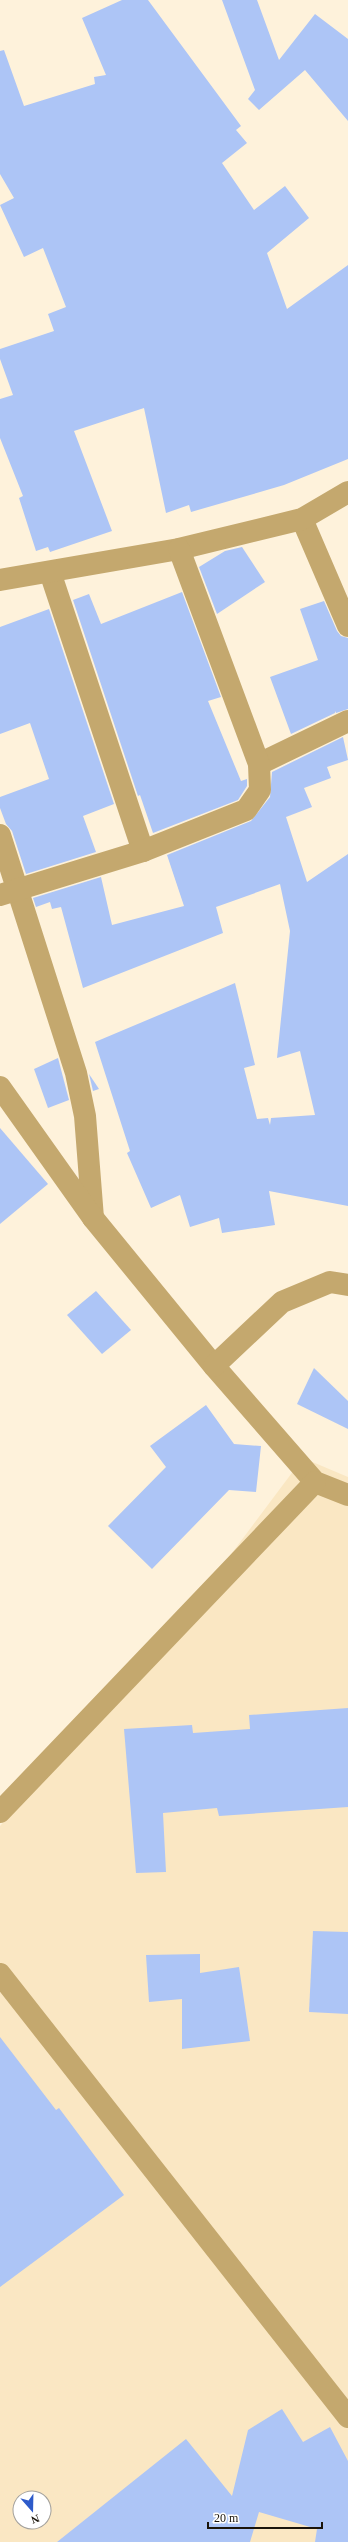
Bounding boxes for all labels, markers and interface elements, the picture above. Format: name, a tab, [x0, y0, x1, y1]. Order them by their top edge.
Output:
north arrow	[12, 2490, 52, 2530]
scale bar	[208, 2504, 322, 2530]
text: 20 m	[214, 2511, 239, 2525]
text: N	[30, 2512, 41, 2526]

